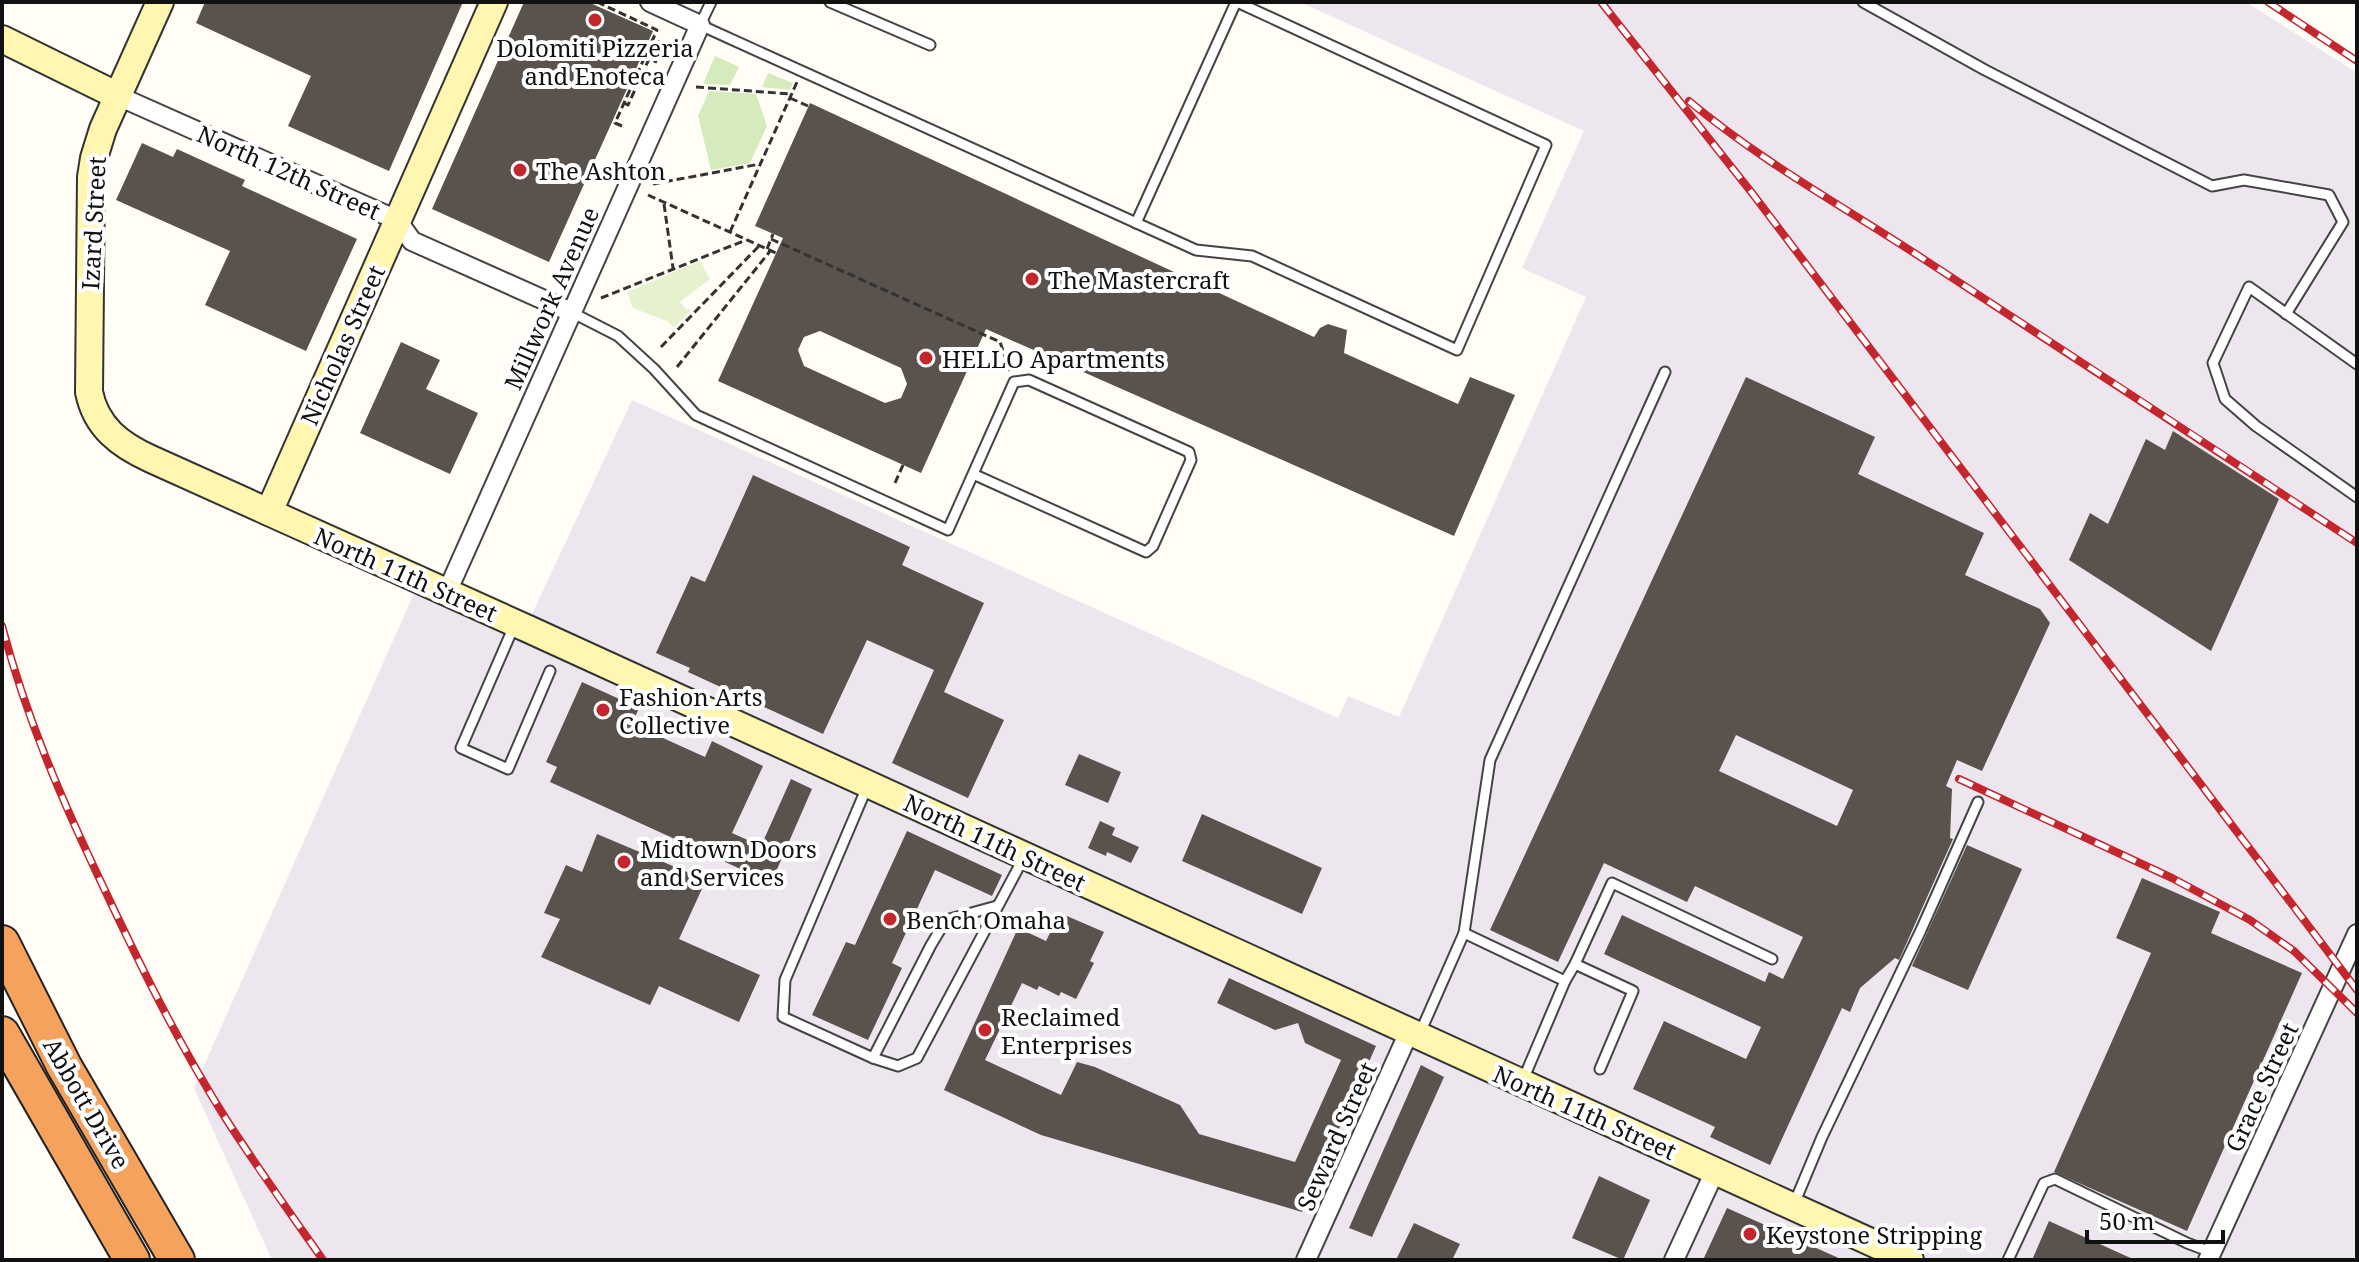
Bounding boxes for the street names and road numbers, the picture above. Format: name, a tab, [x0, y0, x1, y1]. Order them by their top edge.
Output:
street label: North 12th Street	[192, 117, 386, 227]
street label: Izard Street	[73, 155, 113, 291]
street label: Millwork Avenue	[496, 201, 606, 395]
street label: Nicholas Street	[292, 260, 392, 430]
street label: North 11th Street	[309, 519, 503, 629]
street label: North 11th Street	[899, 785, 1091, 899]
street label: Grace Street	[2217, 1017, 2305, 1157]
street label: Abbott Drive	[36, 1031, 138, 1175]
street label: Seward Street	[1289, 1057, 1383, 1215]
street label: North 11th Street	[1488, 1057, 1682, 1167]

